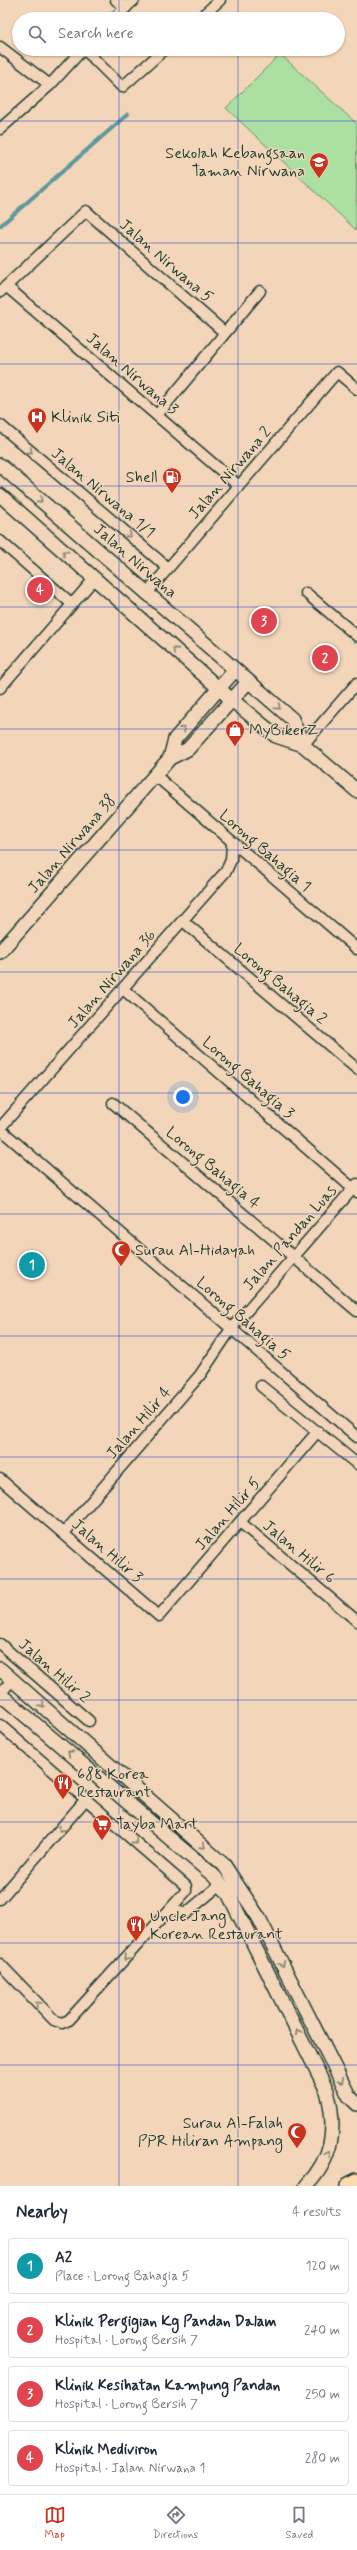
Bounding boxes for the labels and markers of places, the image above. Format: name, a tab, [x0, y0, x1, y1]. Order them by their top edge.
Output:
place label: Sekolah Kebangsaan Taman Nirwana	[165, 143, 305, 182]
school or university icon: Sekolah Kebangsaan Taman Nirwana	[308, 151, 330, 179]
hospital icon: Klinik Siti	[26, 406, 48, 434]
place label: Klinik Siti	[51, 407, 120, 428]
fuel station icon: Shell	[161, 466, 183, 494]
place label: Shell	[126, 467, 158, 488]
pin: 4	[27, 575, 53, 605]
pin: 3	[251, 606, 277, 636]
pin: 2	[312, 643, 338, 673]
shop icon: MyBikerZ	[224, 719, 246, 747]
place label: MyBikerZ	[249, 720, 319, 741]
mosque icon: Surau Al-Hidayah	[110, 1239, 132, 1267]
place label: Surau Al-Hidayah	[135, 1240, 255, 1261]
pin: 1	[19, 1250, 45, 1280]
place label: 688 Korea Restaurant	[77, 1764, 152, 1803]
restaurant icon: 688 Korea Restaurant	[52, 1772, 74, 1800]
supermarket icon: Tayba Mart	[91, 1813, 113, 1841]
place label: Tayba Mart	[116, 1814, 198, 1835]
place label: Uncle Jang Korean Restaurant	[150, 1906, 283, 1945]
restaurant icon: Uncle Jang Korean Restaurant	[125, 1914, 147, 1942]
place label: Surau Al-Falah PPR Hiliran Ampang	[138, 2113, 283, 2153]
mosque icon: Surau Al-Falah PPR Hiliran Ampang	[286, 2121, 308, 2149]

